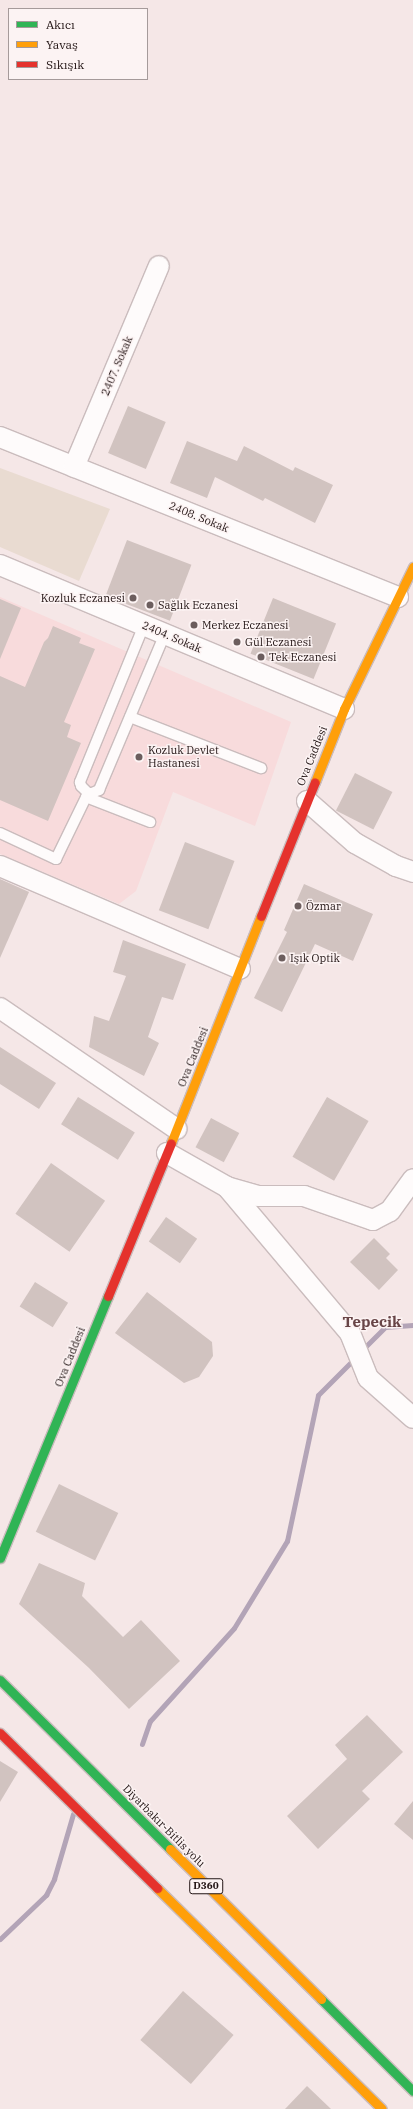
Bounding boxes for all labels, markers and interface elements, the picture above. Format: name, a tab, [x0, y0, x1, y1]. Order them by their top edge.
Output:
legend	[8, 8, 148, 80]
text: Akıcı	[46, 17, 75, 32]
text: Yavaş	[46, 37, 78, 52]
text: Sıkışık	[46, 57, 84, 72]
street label: 2407. Sokak	[99, 334, 135, 398]
street label: 2408. Sokak	[167, 499, 231, 535]
place label: Kozluk Eczanesi	[41, 591, 125, 605]
marker: Kozluk Eczanesi	[128, 593, 138, 603]
place label: Sağlık Eczanesi	[158, 598, 238, 612]
marker: Sağlık Eczanesi	[145, 600, 155, 610]
place label: Merkez Eczanesi	[202, 618, 289, 632]
street label: 2404. Sokak	[140, 619, 204, 655]
marker: Merkez Eczanesi	[189, 620, 199, 630]
place label: Gül Eczanesi	[245, 635, 312, 649]
marker: Gül Eczanesi	[232, 637, 242, 647]
place label: Tek Eczanesi	[269, 650, 337, 664]
marker: Tek Eczanesi	[256, 652, 266, 662]
street label: Ova Caddesi	[294, 724, 330, 788]
place label: Kozluk Devlet Hastanesi	[148, 744, 219, 770]
marker: Kozluk Devlet Hastanesi	[133, 751, 145, 763]
place label: Özmar	[306, 899, 341, 913]
marker: Özmar	[293, 901, 303, 911]
place label: Işık Optik	[290, 951, 340, 965]
marker: Işık Optik	[277, 953, 287, 963]
street label: Ova Caddesi	[175, 1025, 211, 1089]
district label: Tepecik	[343, 1313, 401, 1331]
street label: Ova Caddesi	[52, 1325, 88, 1389]
street label: Diyarbakır-Bitlis yolu	[120, 1782, 208, 1870]
road number: D360	[189, 1878, 223, 1894]

